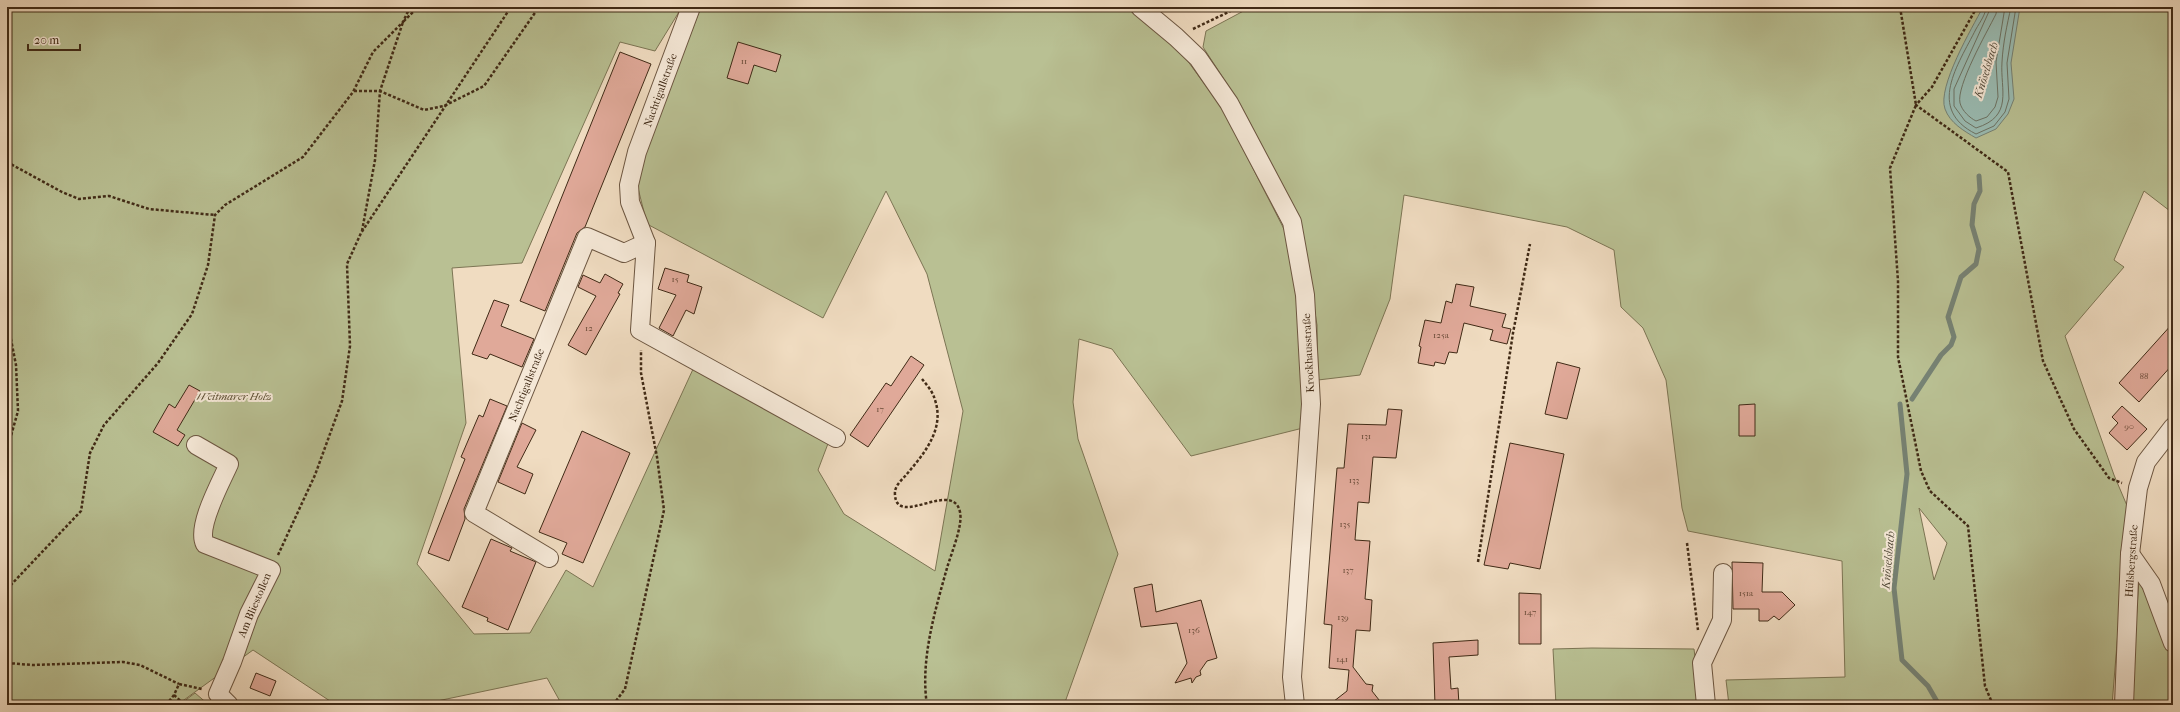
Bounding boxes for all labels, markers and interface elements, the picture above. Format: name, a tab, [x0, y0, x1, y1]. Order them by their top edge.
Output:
scale bar	[28, 26, 80, 52]
text: 20 m	[34, 33, 59, 47]
water label: Knöselsbach	[1971, 40, 2001, 101]
street label: Nachtigallstraße	[641, 51, 680, 129]
house number: 11	[741, 56, 747, 66]
house number: 15	[671, 274, 679, 284]
street label: Krockhausstraße	[1300, 312, 1317, 393]
house number: 12	[585, 323, 593, 333]
house number: 125a	[1433, 330, 1450, 340]
street label: Nachtigallstraße	[506, 346, 547, 424]
house number: 88	[2139, 371, 2149, 381]
park label: Weitmarer Holz	[196, 390, 272, 403]
house number: 17	[876, 404, 884, 414]
house number: 90	[2124, 421, 2134, 431]
house number: 131	[1361, 431, 1371, 441]
house number: 133	[1349, 475, 1360, 485]
house number: 135	[1340, 519, 1351, 529]
street label: Hülsbergstraße	[2122, 524, 2141, 598]
water label: Knöselsbach	[1878, 531, 1897, 590]
house number: 137	[1342, 565, 1354, 575]
street label: Am Bliestollen	[235, 570, 274, 640]
house number: 151a	[1739, 588, 1754, 598]
house number: 147	[1524, 607, 1537, 617]
house number: 139	[1337, 612, 1349, 622]
house number: 136	[1188, 625, 1200, 635]
house number: 141	[1336, 654, 1348, 664]

